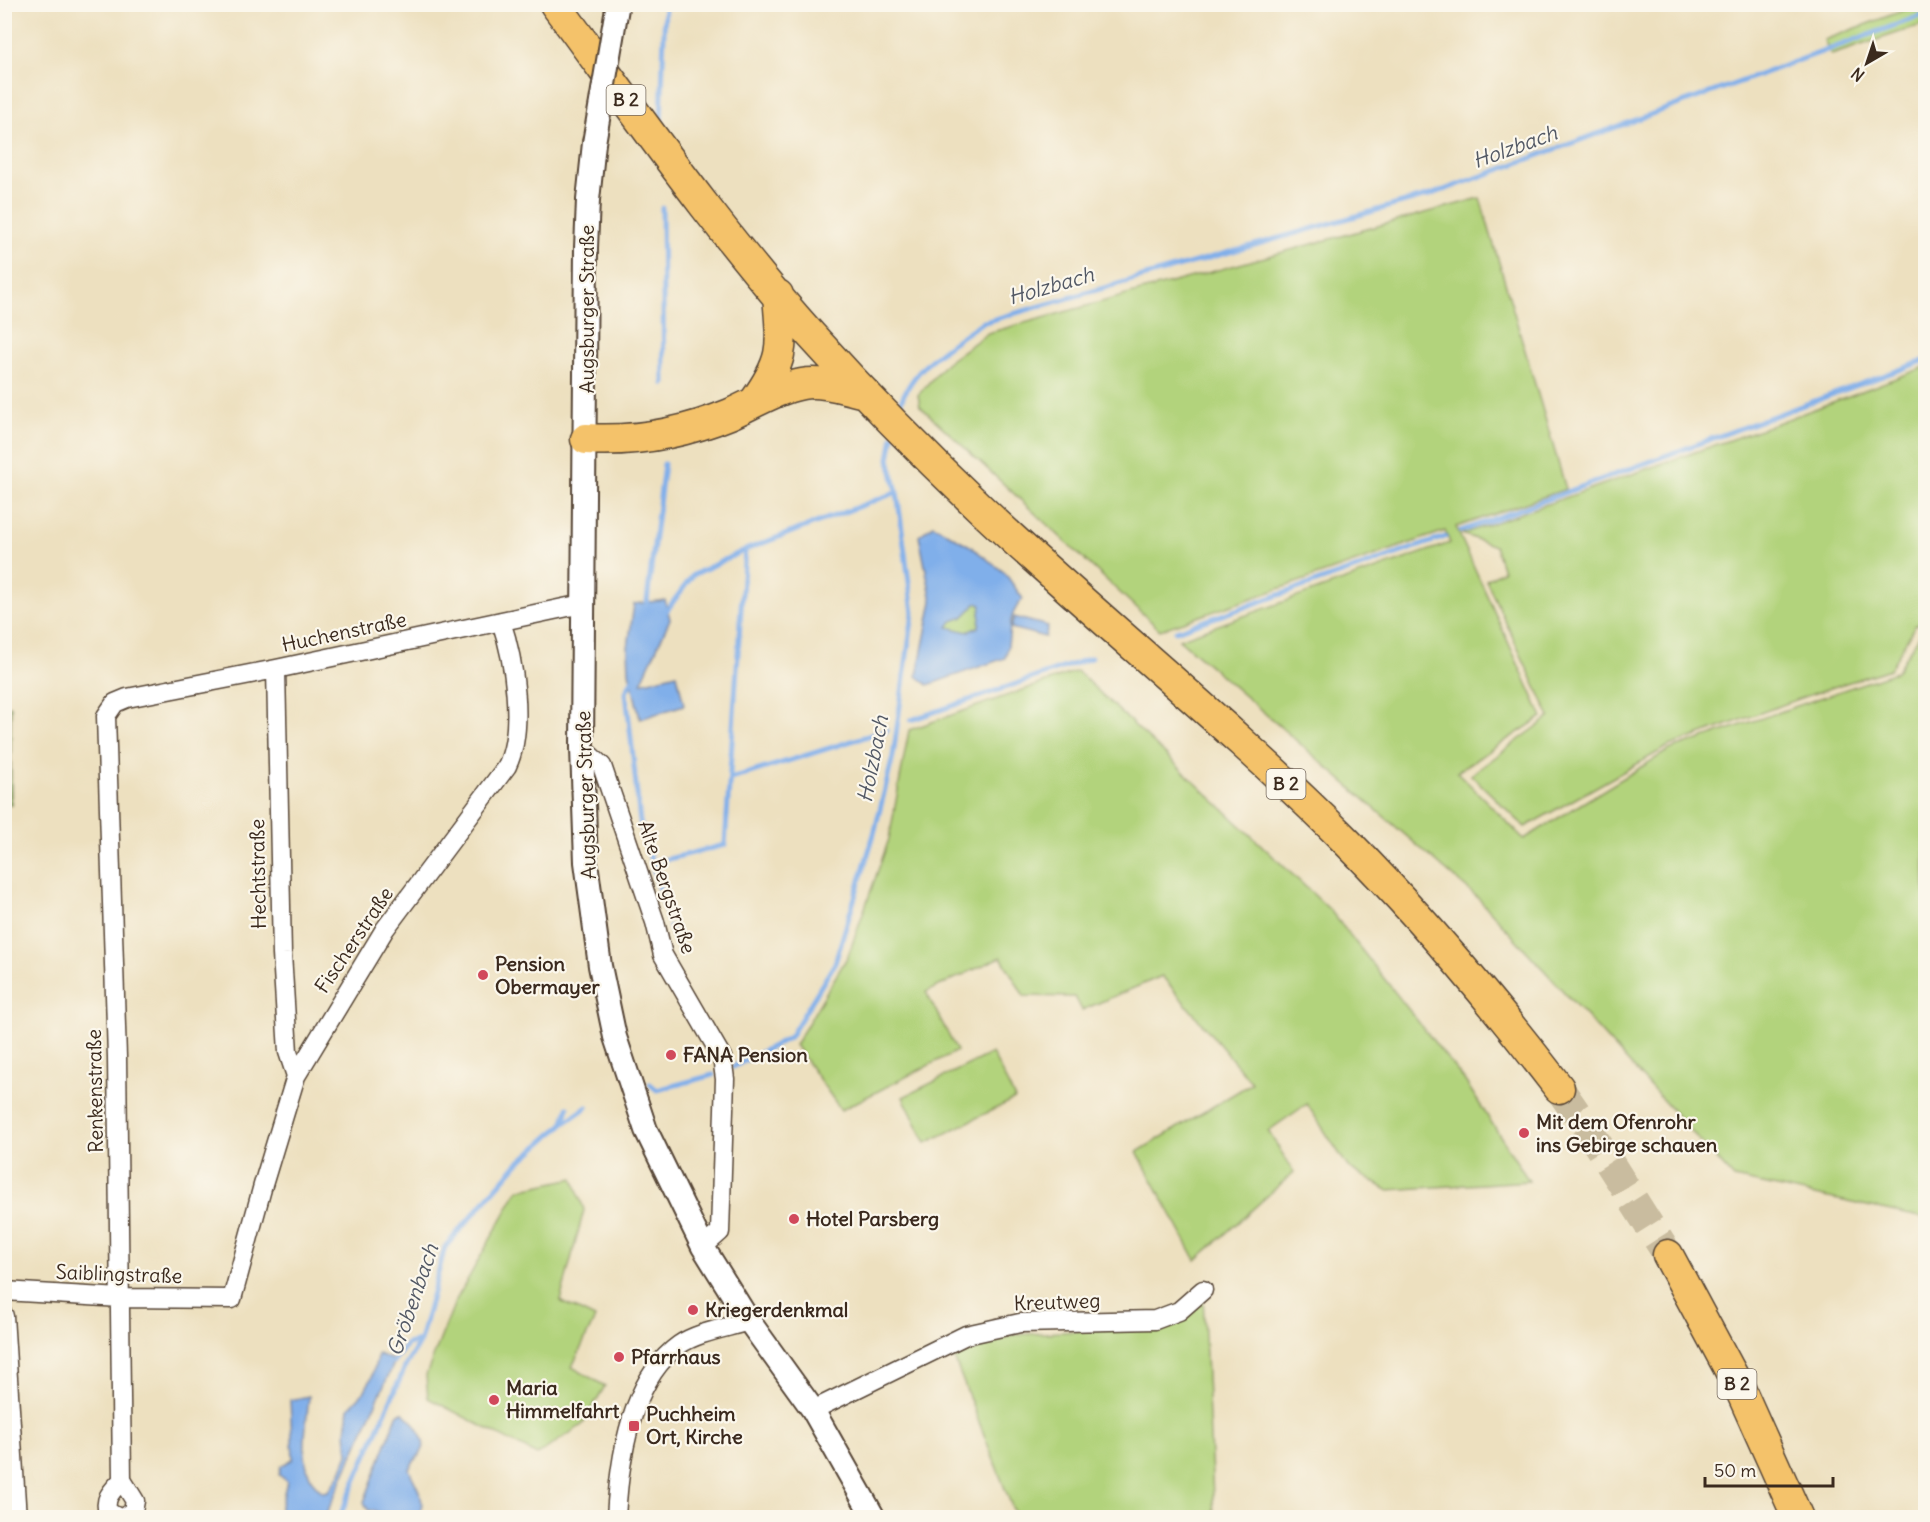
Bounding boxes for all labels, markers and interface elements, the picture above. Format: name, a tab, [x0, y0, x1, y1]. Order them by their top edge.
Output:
north arrow	[1837, 33, 1897, 93]
text: N	[1847, 63, 1868, 86]
road number: B 2	[606, 85, 646, 115]
water label: Holzbach	[1469, 119, 1562, 174]
street label: Augsburger Straße	[574, 225, 599, 393]
water label: Holzbach	[1005, 260, 1098, 311]
street label: Huchenstraße	[279, 606, 409, 657]
street label: Augsburger Straße	[570, 710, 601, 880]
water label: Holzbach	[851, 712, 894, 805]
road number: B 2	[1266, 769, 1306, 799]
street label: Alte Bergstraße	[633, 817, 702, 957]
street label: Hechtstraße	[244, 819, 271, 929]
street label: Fischerstraße	[309, 882, 398, 997]
place label: Pension Obermayer	[495, 951, 600, 999]
marker: Pension Obermayer	[476, 968, 490, 982]
street label: Renkenstraße	[81, 1029, 108, 1153]
place label: FANA Pension	[683, 1042, 808, 1067]
marker: FANA Pension	[664, 1048, 678, 1062]
place label: Mit dem Ofenrohr ins Gebirge schauen	[1536, 1109, 1718, 1157]
marker: Mit dem Ofenrohr ins Gebirge schauen	[1517, 1126, 1531, 1140]
place label: Hotel Parsberg	[806, 1206, 939, 1231]
marker: Hotel Parsberg	[787, 1212, 801, 1226]
water label: Gröbenbach	[381, 1239, 445, 1359]
street label: Saiblingstraße	[55, 1259, 183, 1288]
street label: Kreutweg	[1013, 1287, 1101, 1316]
place label: Kriegerdenkmal	[705, 1297, 848, 1322]
marker: Kriegerdenkmal	[686, 1303, 700, 1317]
place label: Pfarrhaus	[631, 1344, 721, 1369]
marker: Pfarrhaus	[612, 1350, 626, 1364]
road number: B 2	[1718, 1369, 1756, 1399]
place label: Maria Himmelfahrt	[506, 1375, 620, 1423]
marker: Maria Himmelfahrt	[487, 1393, 501, 1407]
place label: Puchheim Ort, Kirche	[646, 1401, 743, 1449]
marker: Puchheim Ort, Kirche	[627, 1419, 641, 1433]
scale bar	[1705, 1450, 1832, 1488]
text: 50 m	[1714, 1459, 1756, 1482]

